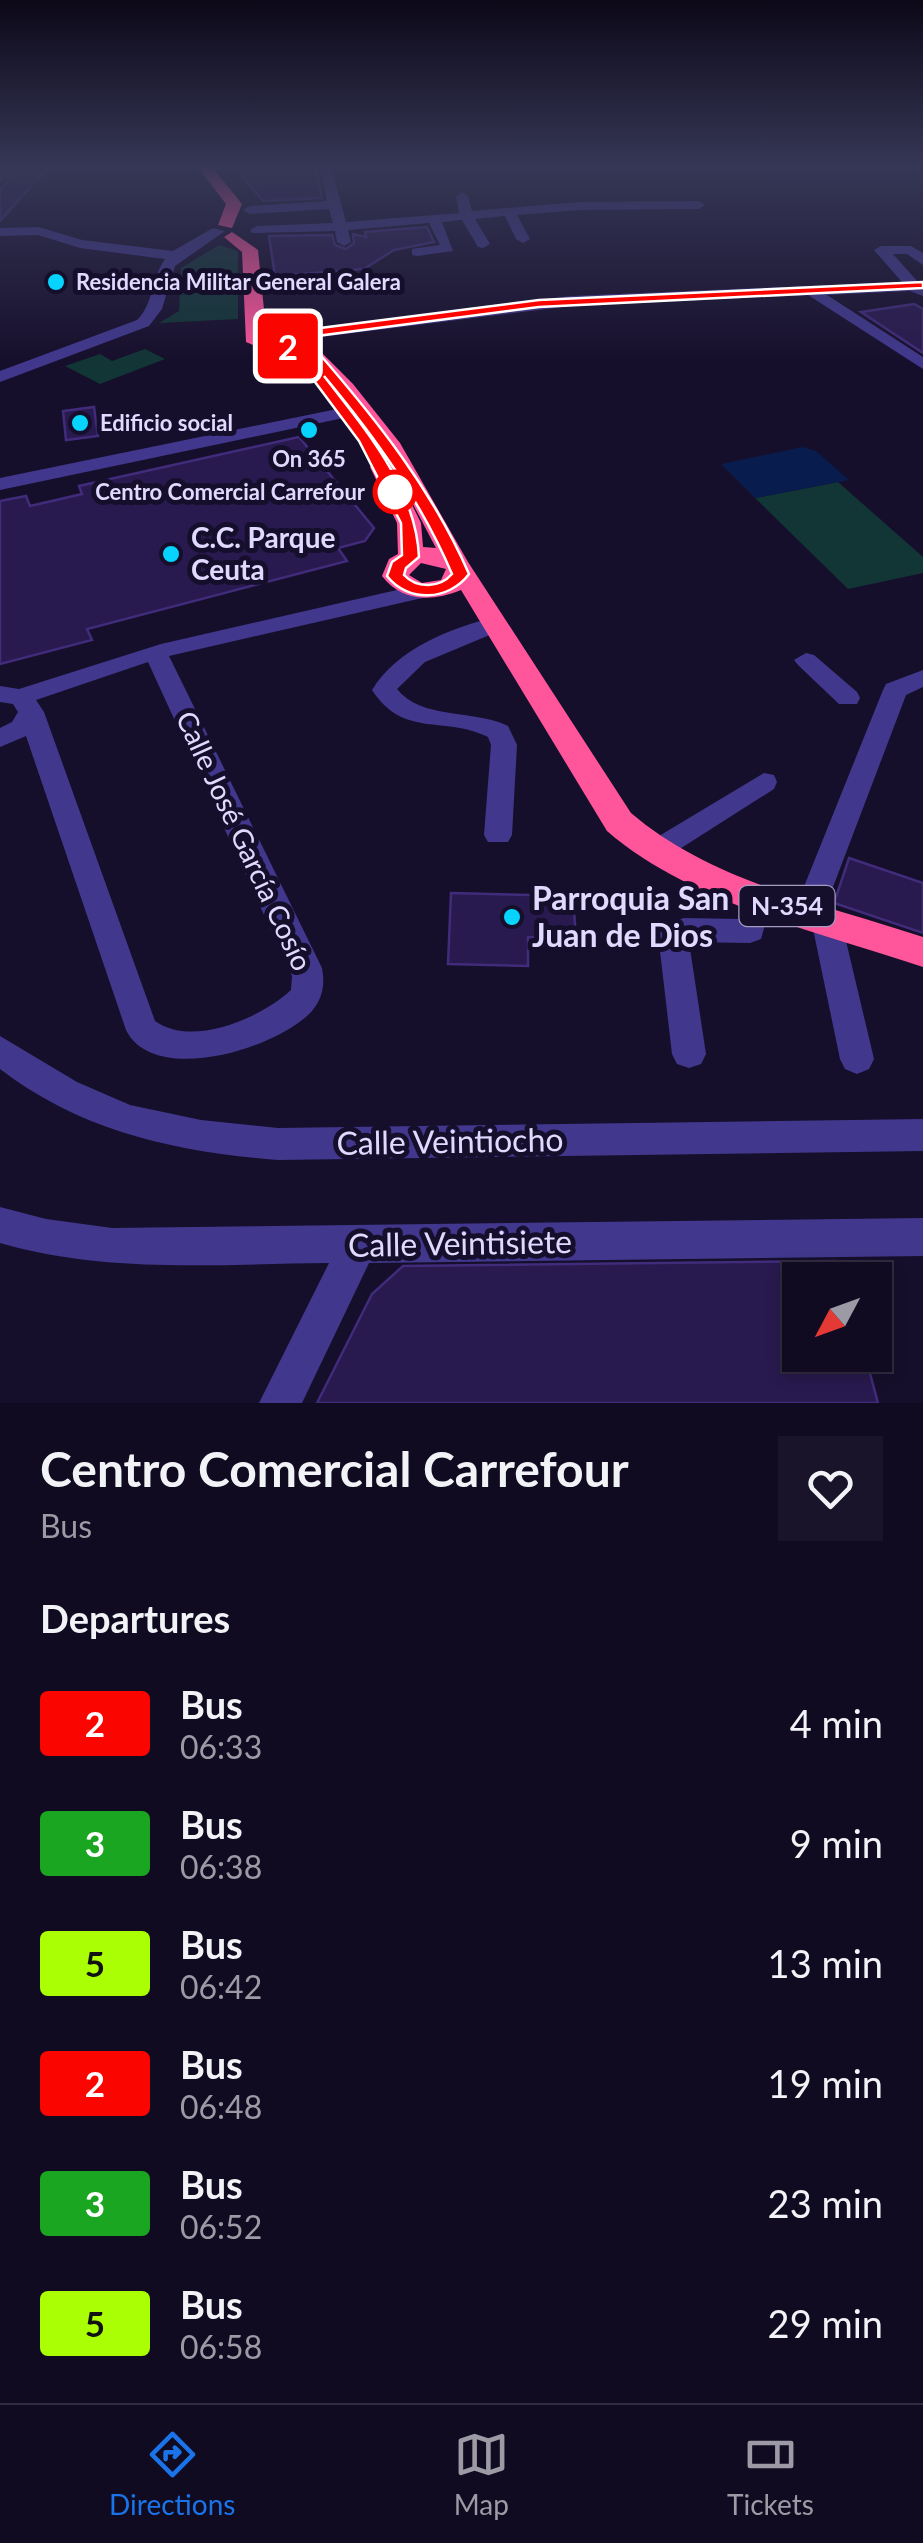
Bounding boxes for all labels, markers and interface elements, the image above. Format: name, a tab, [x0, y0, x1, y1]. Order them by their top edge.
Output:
place label: Residencia Militar General Galera	[76, 268, 401, 295]
marker: Residencia Militar General Galera	[45, 271, 67, 293]
line badge: 2	[256, 314, 320, 378]
text: 2	[278, 325, 298, 367]
place label: Edificio social	[100, 409, 233, 436]
marker: Edificio social	[69, 412, 91, 434]
marker: On 365	[298, 419, 320, 441]
place label: On 365	[272, 445, 346, 472]
marker: Centro Comercial Carrefour	[374, 471, 416, 513]
place label: Centro Comercial Carrefour	[95, 478, 366, 505]
place label: C.C. Parque Ceuta	[191, 520, 335, 586]
marker: C.C. Parque Ceuta	[160, 543, 182, 565]
street label: Calle José García Cosío	[170, 705, 320, 976]
place label: Parroquia San Juan de Dios	[532, 878, 729, 954]
road number: N-354	[740, 886, 834, 926]
marker: Parroquia San Juan de Dios	[501, 906, 523, 928]
street label: Calle Veintiocho	[336, 1119, 564, 1162]
street label: Calle Veintisiete	[348, 1221, 572, 1264]
north arrow	[782, 1262, 892, 1372]
map controls	[782, 1262, 892, 1372]
button: heart	[778, 1436, 883, 1541]
text: Centro Comercial Carrefour	[40, 1440, 629, 1497]
text: Bus	[40, 1506, 92, 1545]
text: Departures	[40, 1595, 230, 1641]
text: Bus	[180, 1681, 243, 1727]
text: 4 min	[790, 1700, 883, 1746]
text: 2	[85, 1702, 105, 1744]
text: 06:33	[180, 1727, 262, 1766]
text: Bus	[180, 1801, 243, 1847]
text: 9 min	[790, 1820, 883, 1866]
text: 3	[85, 1822, 105, 1864]
text: 06:38	[180, 1847, 262, 1886]
text: Bus	[180, 1921, 243, 1967]
text: 13 min	[768, 1940, 883, 1986]
text: 5	[85, 1942, 105, 1984]
text: 06:42	[180, 1967, 262, 2006]
text: Bus	[180, 2041, 243, 2087]
text: 19 min	[768, 2060, 883, 2106]
text: 2	[85, 2062, 105, 2104]
text: 06:48	[180, 2087, 262, 2126]
text: Bus	[180, 2161, 243, 2207]
text: 23 min	[768, 2180, 883, 2226]
text: 3	[85, 2182, 105, 2224]
text: 06:52	[180, 2207, 262, 2246]
text: Bus	[180, 2281, 243, 2327]
text: 29 min	[768, 2300, 883, 2346]
text: 5	[85, 2302, 105, 2344]
text: 06:58	[180, 2327, 262, 2366]
tab: Directions	[109, 2427, 235, 2521]
tab: Map	[454, 2427, 509, 2521]
tab: Tickets	[727, 2427, 814, 2521]

